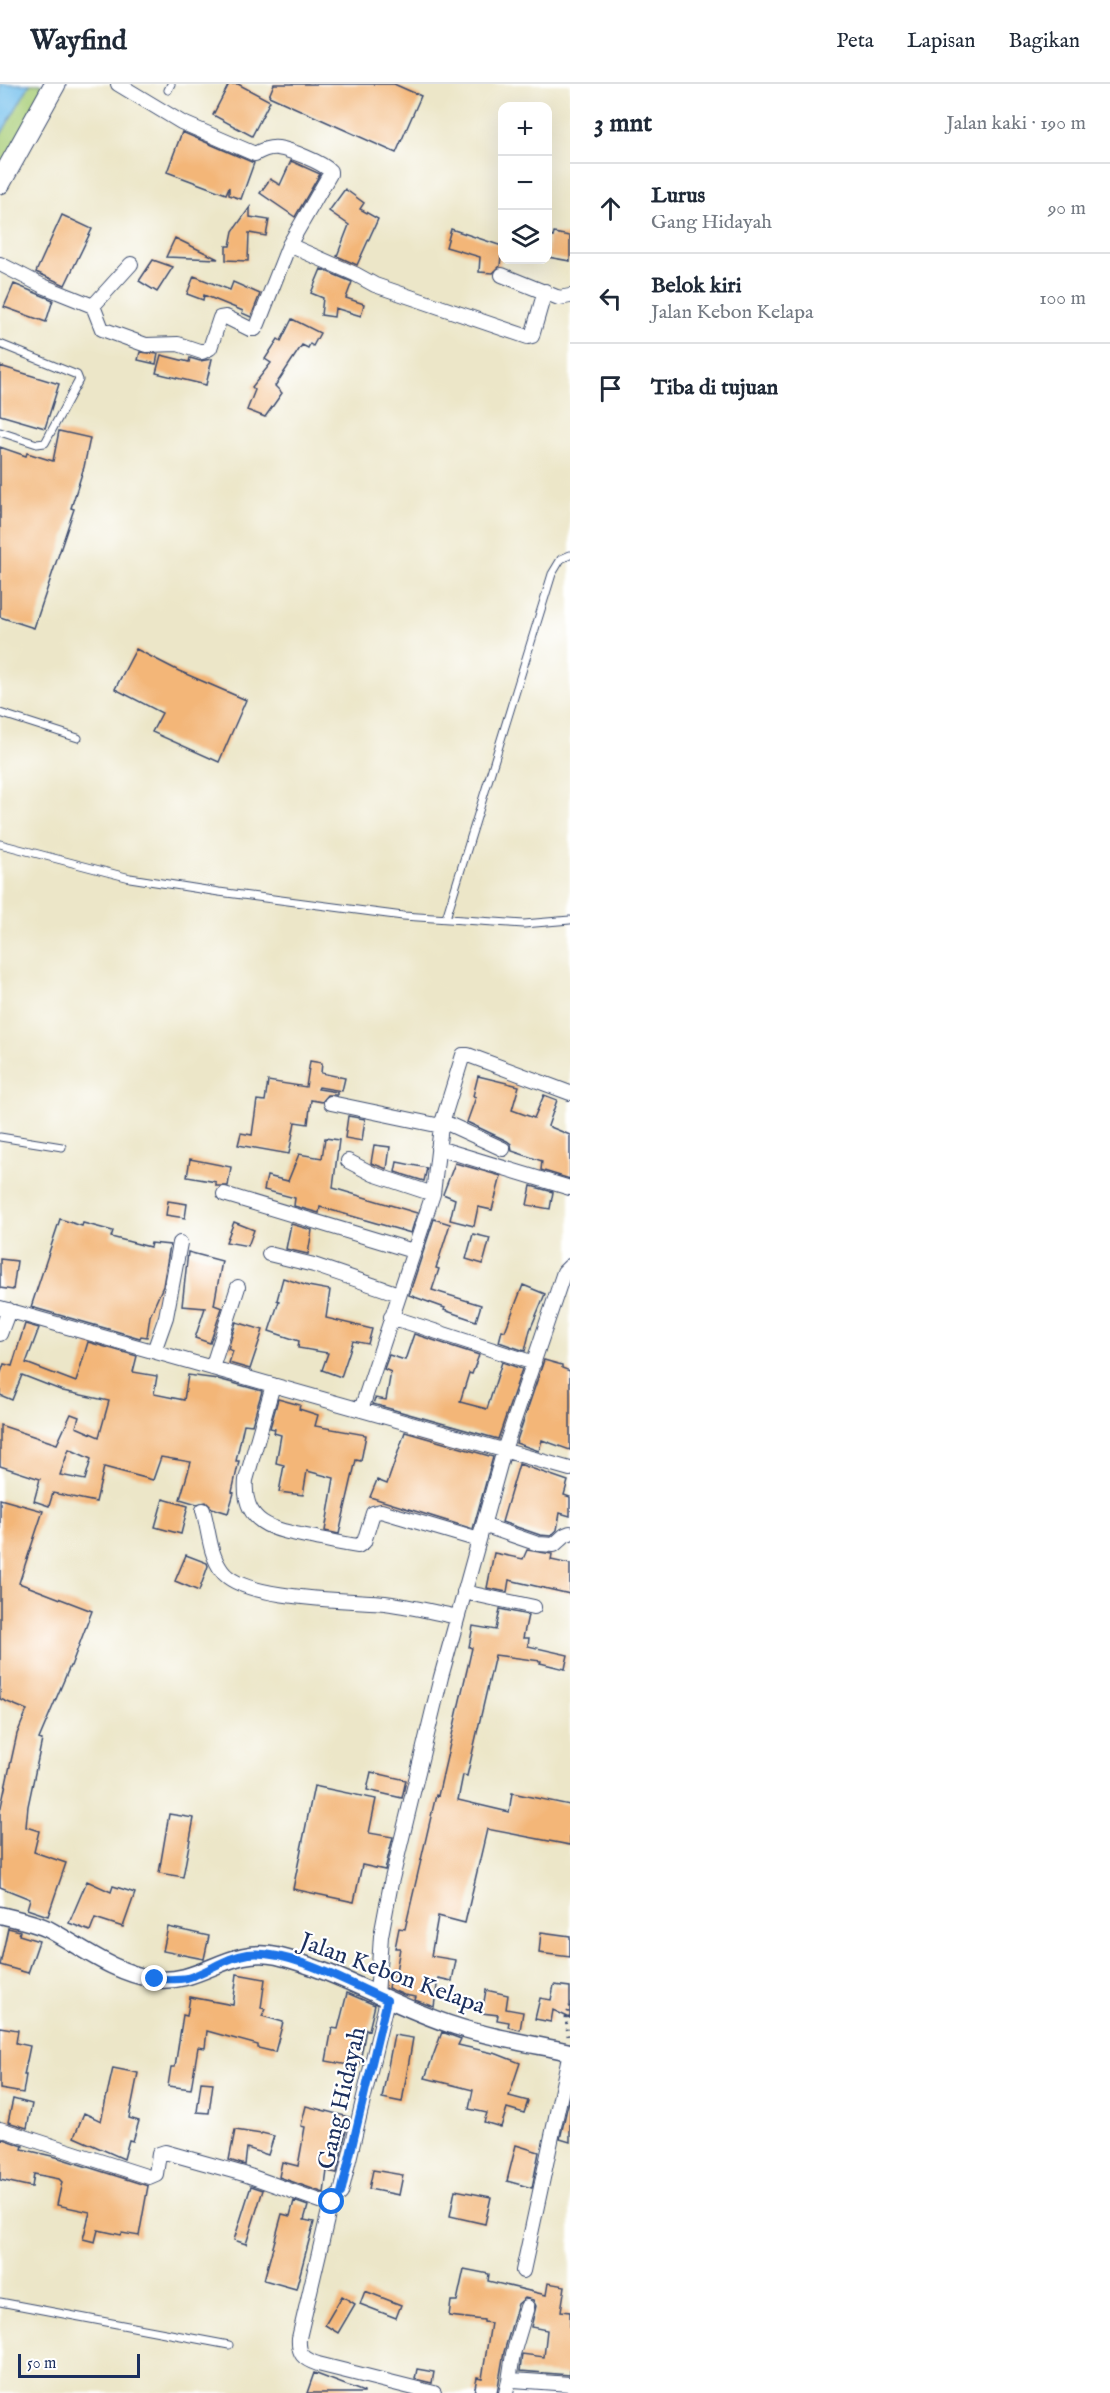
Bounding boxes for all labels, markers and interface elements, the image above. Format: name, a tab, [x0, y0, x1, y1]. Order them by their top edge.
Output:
text: Wayfind	[30, 24, 127, 59]
text: Peta	[836, 28, 874, 55]
text: Lapisan	[907, 28, 976, 55]
text: Bagikan	[1009, 28, 1080, 55]
map controls	[498, 102, 552, 264]
button: +	[498, 102, 552, 156]
text: 3 mnt	[594, 107, 652, 140]
text: Jalan kaki · 190 m	[946, 111, 1086, 136]
button: −	[498, 156, 552, 210]
text: Lurus	[651, 182, 705, 210]
icon: ahead	[594, 192, 627, 225]
text: 90 m	[1048, 196, 1086, 221]
button: layers	[498, 210, 552, 264]
text: Gang Hidayah	[651, 210, 772, 235]
text: Belok kiri	[651, 272, 742, 300]
icon: left	[594, 282, 627, 315]
text: 100 m	[1039, 286, 1086, 311]
text: Jalan Kebon Kelapa	[651, 300, 814, 325]
icon: arrive	[594, 372, 627, 405]
text: Tiba di tujuan	[651, 374, 778, 402]
street label: Jalan Kebon Kelapa	[293, 1925, 490, 2023]
route end	[141, 1965, 167, 1991]
street label: Gang Hidayah	[311, 2024, 374, 2173]
route start	[318, 2188, 344, 2214]
scale bar	[18, 2351, 140, 2378]
text: 50 m	[27, 2354, 56, 2374]

